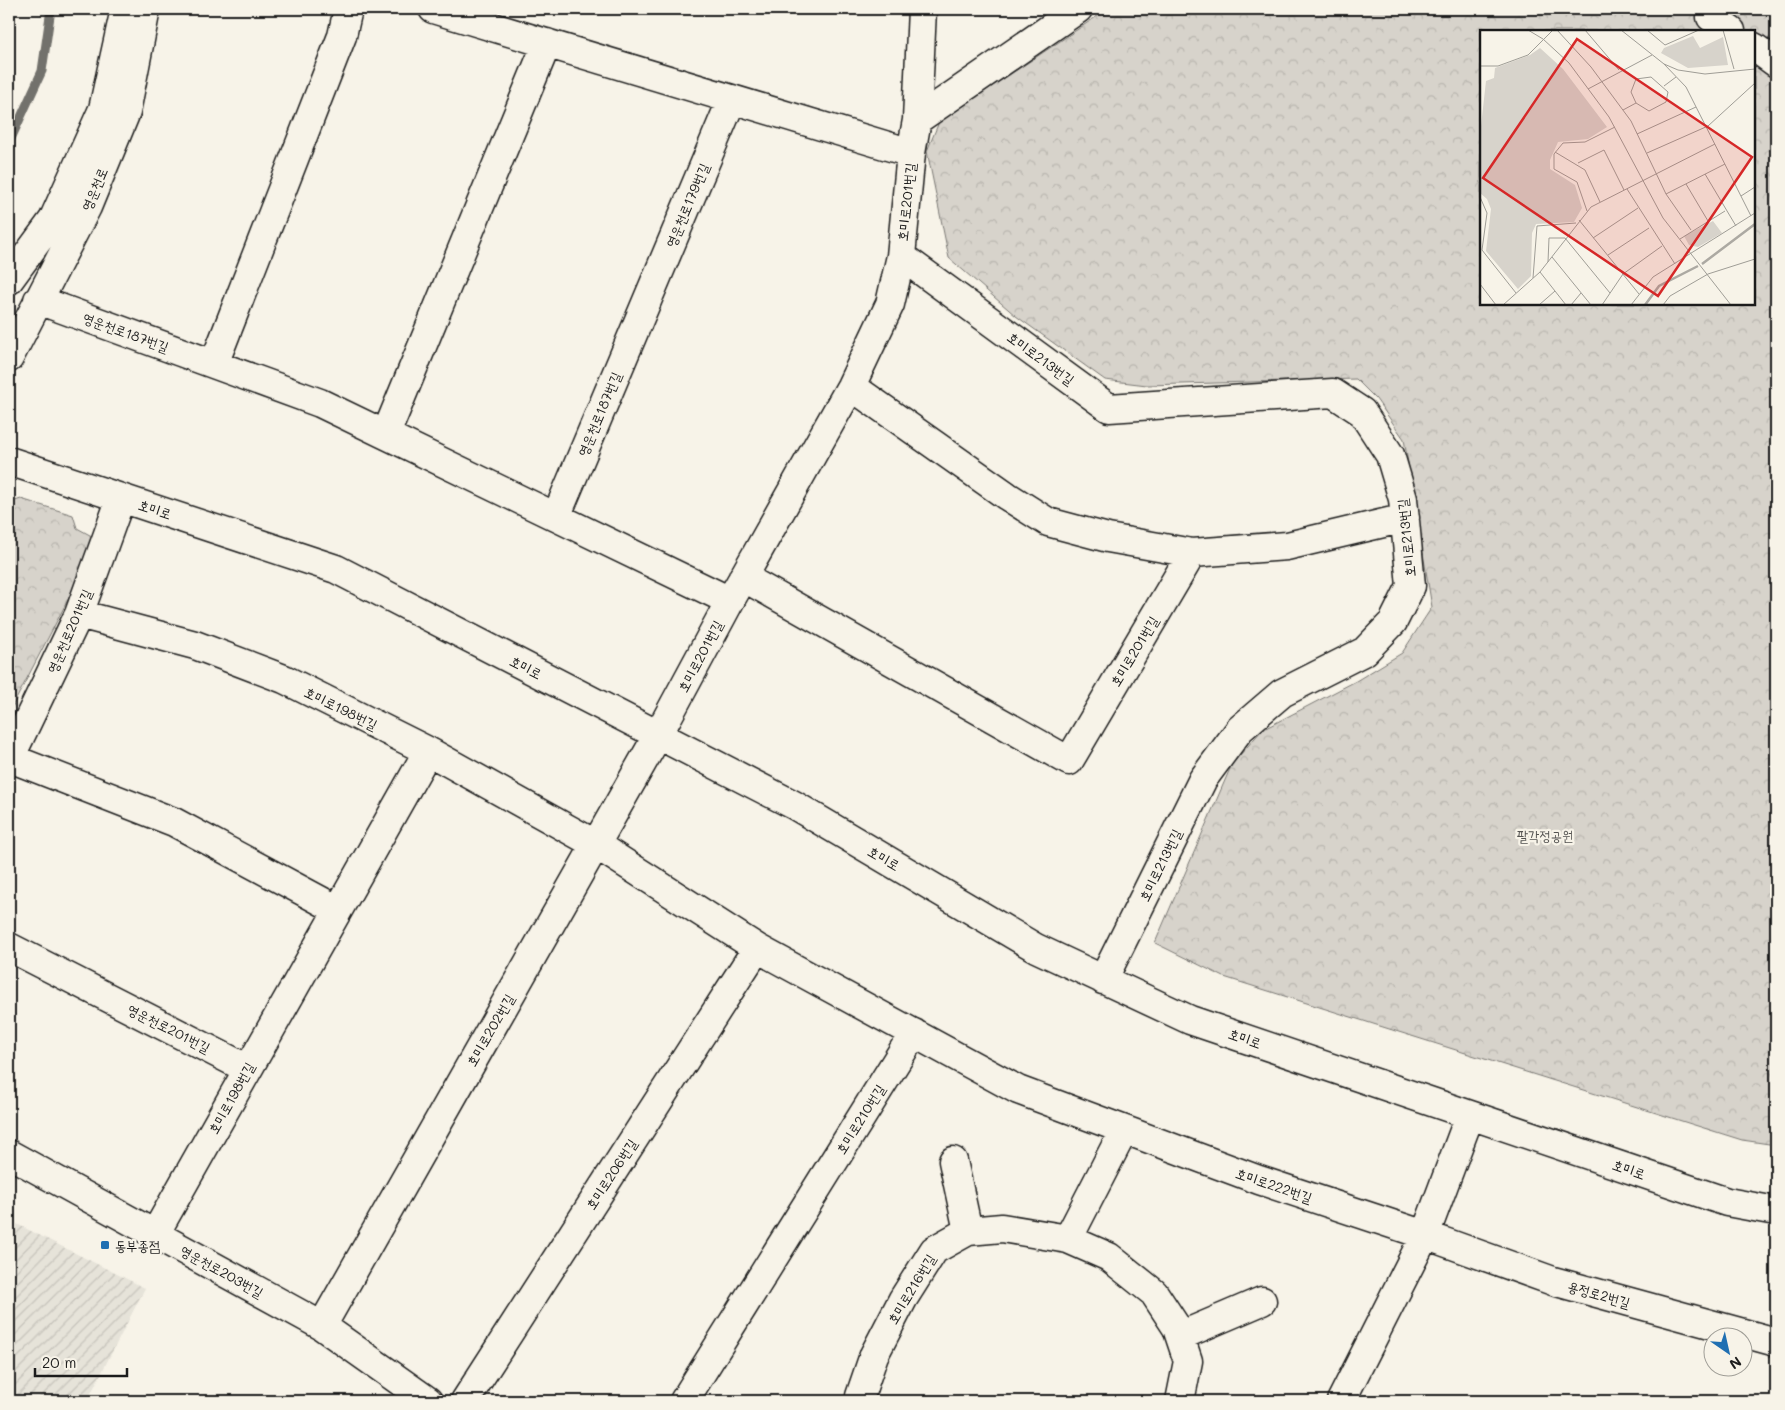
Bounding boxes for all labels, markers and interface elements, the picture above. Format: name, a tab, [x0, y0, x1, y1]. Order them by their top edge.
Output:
inset map	[1480, 30, 1755, 305]
street label: 영운천로179번길	[661, 159, 714, 250]
street label: 호미로201번길	[892, 161, 920, 242]
street label: 영운천로	[76, 165, 112, 213]
street label: 영운천로187번길	[80, 308, 172, 357]
street label: 호미로213번길	[1004, 327, 1079, 389]
street label: 영운천로187번길	[573, 368, 626, 459]
street label: 호미로	[136, 495, 174, 523]
street label: 호미로213번길	[1392, 497, 1420, 578]
street label: 영운천로201번길	[42, 585, 96, 676]
street label: 호미로201번길	[1106, 612, 1163, 690]
street label: 호미로201번길	[673, 616, 727, 695]
street label: 호미로	[507, 651, 545, 683]
street label: 호미로198번길	[301, 682, 381, 734]
street label: 호미로213번길	[1134, 825, 1186, 904]
park label: 팔각정공원	[1517, 826, 1573, 845]
street label: 호미로	[865, 841, 903, 875]
street label: 호미로202번길	[462, 990, 519, 1070]
street label: 영운천로201번길	[124, 999, 214, 1057]
street label: 호미로	[1226, 1024, 1264, 1052]
street label: 호미로198번길	[203, 1058, 259, 1137]
street label: 호미로210번길	[831, 1080, 889, 1158]
street label: 호미로206번길	[581, 1134, 641, 1213]
street label: 호미로	[1610, 1155, 1648, 1183]
street label: 호미로222번길	[1233, 1163, 1315, 1207]
place label: 동부종점	[115, 1236, 160, 1255]
marker: 동부종점	[99, 1239, 111, 1251]
street label: 영운천로203번길	[177, 1240, 268, 1302]
street label: 호미로216번길	[883, 1250, 940, 1328]
street label: 용정로2번길	[1566, 1276, 1633, 1312]
north arrow	[1702, 1328, 1752, 1378]
scale bar	[35, 1345, 128, 1377]
text: 20 m	[42, 1352, 76, 1372]
text: N	[1726, 1352, 1745, 1374]

